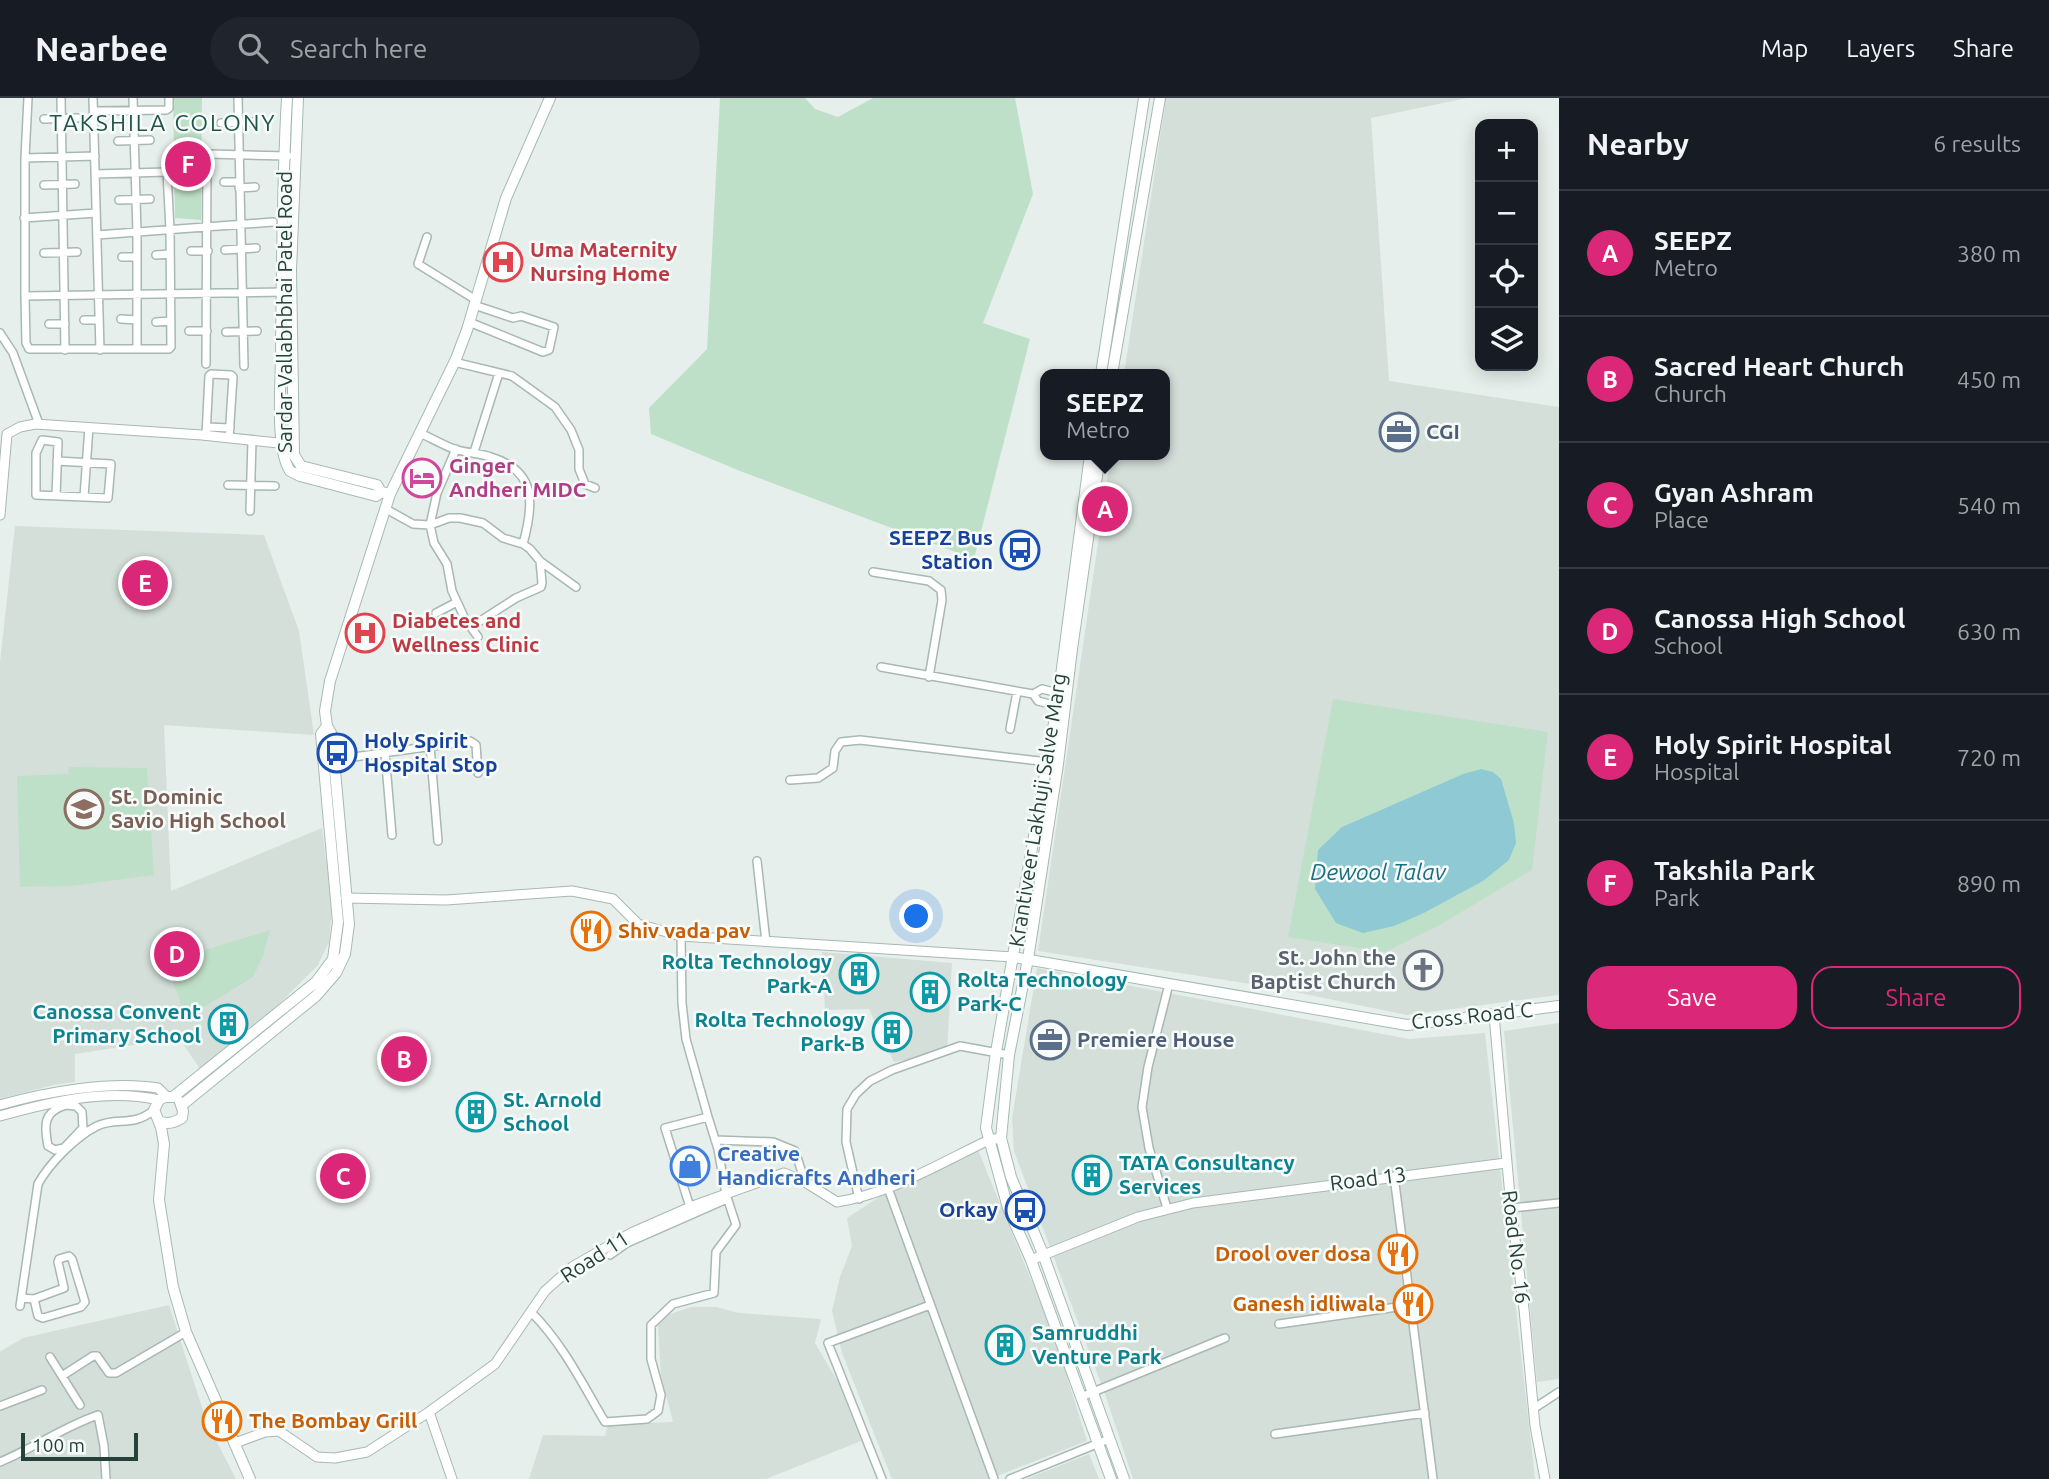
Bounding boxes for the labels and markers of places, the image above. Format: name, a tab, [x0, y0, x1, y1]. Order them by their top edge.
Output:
pin: F	[165, 138, 211, 190]
place label: Uma Maternity Nursing Home	[530, 237, 677, 285]
hospital icon: Uma Maternity Nursing Home	[482, 241, 524, 283]
office icon: CGI	[1378, 411, 1420, 453]
place label: CGI	[1426, 419, 1460, 443]
place label: Ginger Andheri MIDC	[449, 453, 586, 501]
hotel icon: Ginger Andheri MIDC	[401, 457, 443, 499]
pin: A	[1082, 483, 1128, 535]
place label: SEEPZ Bus Station	[889, 525, 993, 573]
bus stop icon: SEEPZ Bus Station	[999, 529, 1041, 571]
pin: E	[122, 557, 168, 609]
place label: Diabetes and Wellness Clinic	[392, 608, 539, 656]
hospital icon: Diabetes and Wellness Clinic	[344, 612, 386, 654]
place label: Holy Spirit Hospital Stop	[364, 728, 498, 776]
bus stop icon: Holy Spirit Hospital Stop	[316, 732, 358, 774]
place label: St. Dominic Savio High School	[111, 784, 286, 832]
school or university icon: St. Dominic Savio High School	[63, 788, 105, 830]
restaurant icon: Shiv vada pav	[570, 910, 612, 952]
place label: Shiv vada pav	[618, 918, 750, 942]
pin: D	[154, 928, 200, 980]
place label: St. John the Baptist Church	[1250, 945, 1396, 993]
place label: Rolta Technology Park-A	[661, 949, 832, 997]
church icon: St. John the Baptist Church	[1402, 949, 1444, 991]
building icon: Rolta Technology Park-A	[838, 953, 880, 995]
place label: Rolta Technology Park-C	[957, 967, 1128, 1015]
building icon: Rolta Technology Park-C	[909, 971, 951, 1013]
place label: Canossa Convent Primary School	[33, 999, 201, 1047]
building icon: Canossa Convent Primary School	[207, 1003, 249, 1045]
place label: Rolta Technology Park-B	[694, 1007, 865, 1055]
building icon: Rolta Technology Park-B	[871, 1011, 913, 1053]
office icon: Premiere House	[1029, 1019, 1071, 1061]
place label: Premiere House	[1077, 1027, 1235, 1051]
pin: B	[381, 1033, 427, 1085]
place label: St. Arnold School	[503, 1087, 602, 1135]
building icon: St. Arnold School	[455, 1091, 497, 1133]
place label: Creative Handicrafts Andheri	[717, 1141, 916, 1189]
shop icon: Creative Handicrafts Andheri	[669, 1145, 711, 1187]
pin: C	[320, 1150, 366, 1202]
place label: TATA Consultancy Services	[1119, 1150, 1295, 1198]
building icon: TATA Consultancy Services	[1071, 1154, 1113, 1196]
bus stop icon: Orkay	[1004, 1189, 1046, 1231]
place label: Orkay	[939, 1197, 998, 1221]
restaurant icon: Drool over dosa	[1377, 1233, 1419, 1275]
place label: Drool over dosa	[1215, 1241, 1371, 1265]
restaurant icon: Ganesh idliwala	[1392, 1283, 1434, 1325]
place label: Ganesh idliwala	[1232, 1291, 1386, 1315]
place label: Samruddhi Venture Park	[1032, 1320, 1162, 1368]
building icon: Samruddhi Venture Park	[984, 1324, 1026, 1366]
restaurant icon: The Bombay Grill	[201, 1400, 243, 1442]
place label: The Bombay Grill	[249, 1408, 417, 1432]

